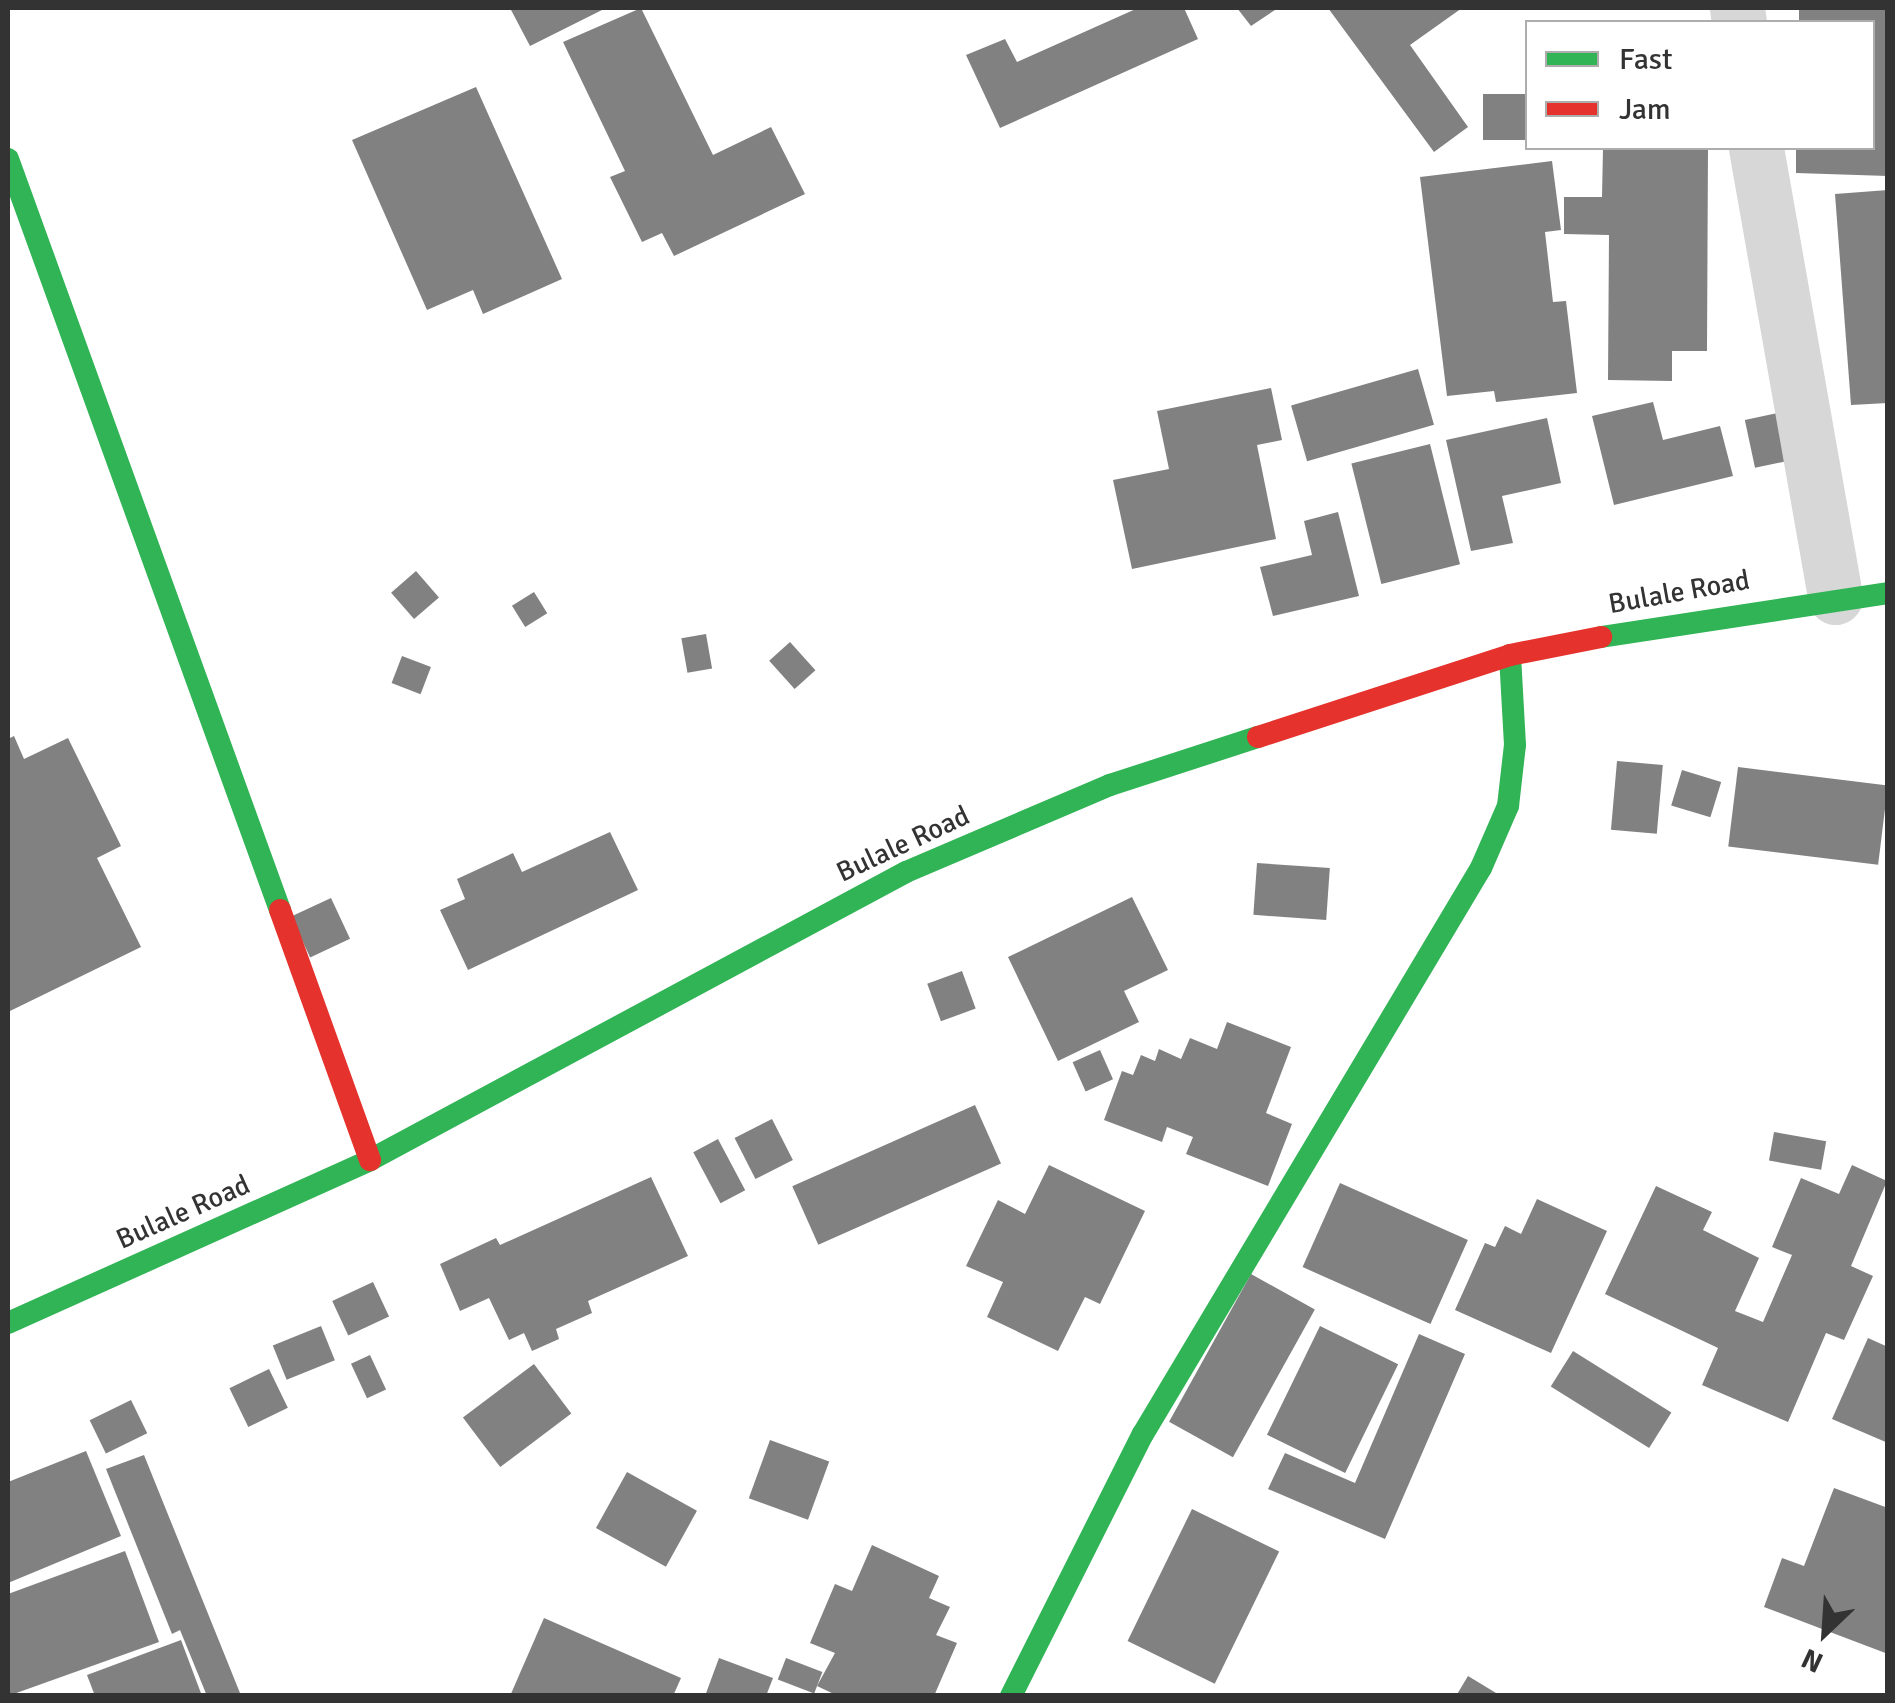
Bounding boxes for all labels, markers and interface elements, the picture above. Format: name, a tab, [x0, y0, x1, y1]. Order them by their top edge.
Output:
legend	[1525, 20, 1875, 150]
text: Fast	[1619, 41, 1672, 78]
text: Jam	[1619, 91, 1671, 128]
street label: Bulale Road	[1606, 563, 1752, 621]
street label: Bulale Road	[831, 799, 975, 889]
street label: Bulale Road	[111, 1168, 255, 1256]
north arrow	[1775, 1583, 1875, 1683]
text: N	[1796, 1641, 1828, 1680]

